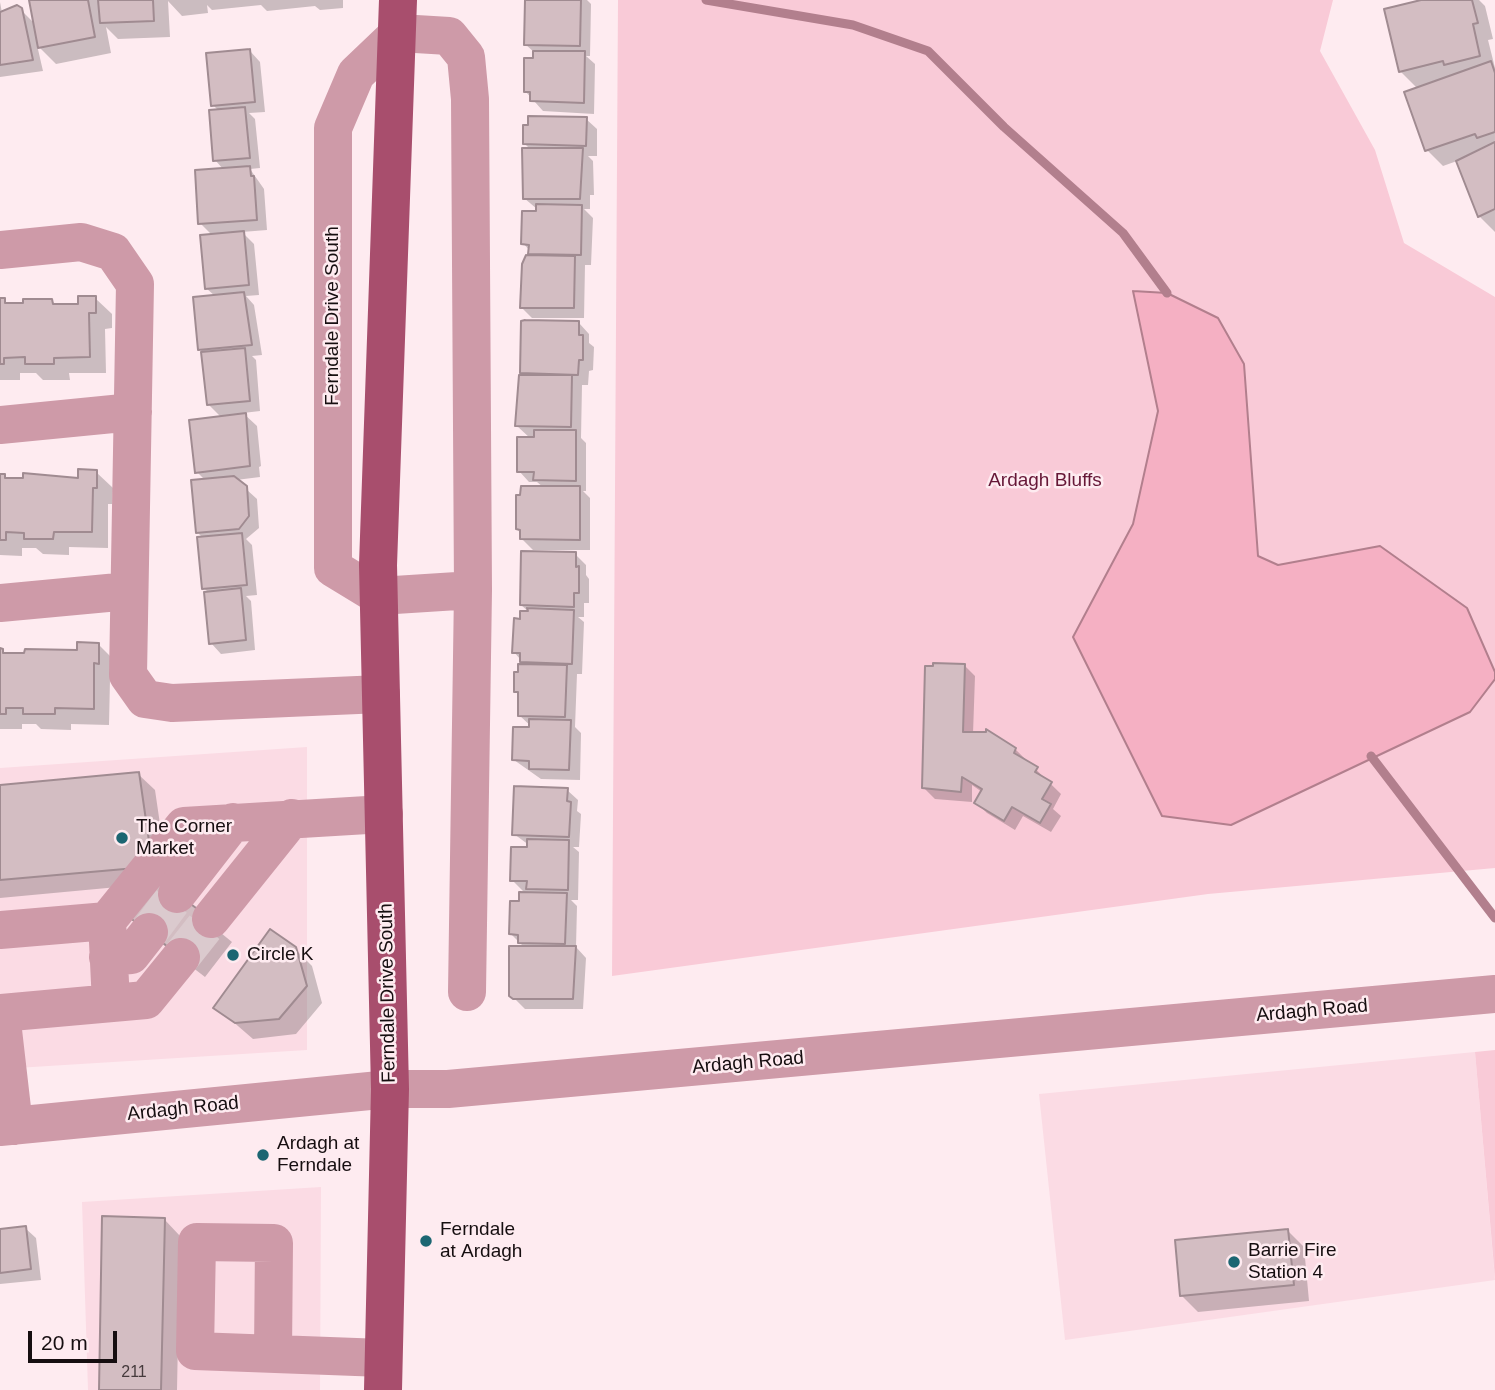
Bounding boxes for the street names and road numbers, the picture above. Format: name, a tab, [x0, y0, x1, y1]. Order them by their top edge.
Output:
street label: Ferndale Drive South	[322, 226, 344, 406]
street label: Ferndale Drive South	[375, 903, 401, 1083]
street label: Ardagh Road	[1255, 995, 1369, 1027]
street label: Ardagh Road	[691, 1047, 805, 1079]
street label: Ardagh Road	[126, 1092, 240, 1126]

